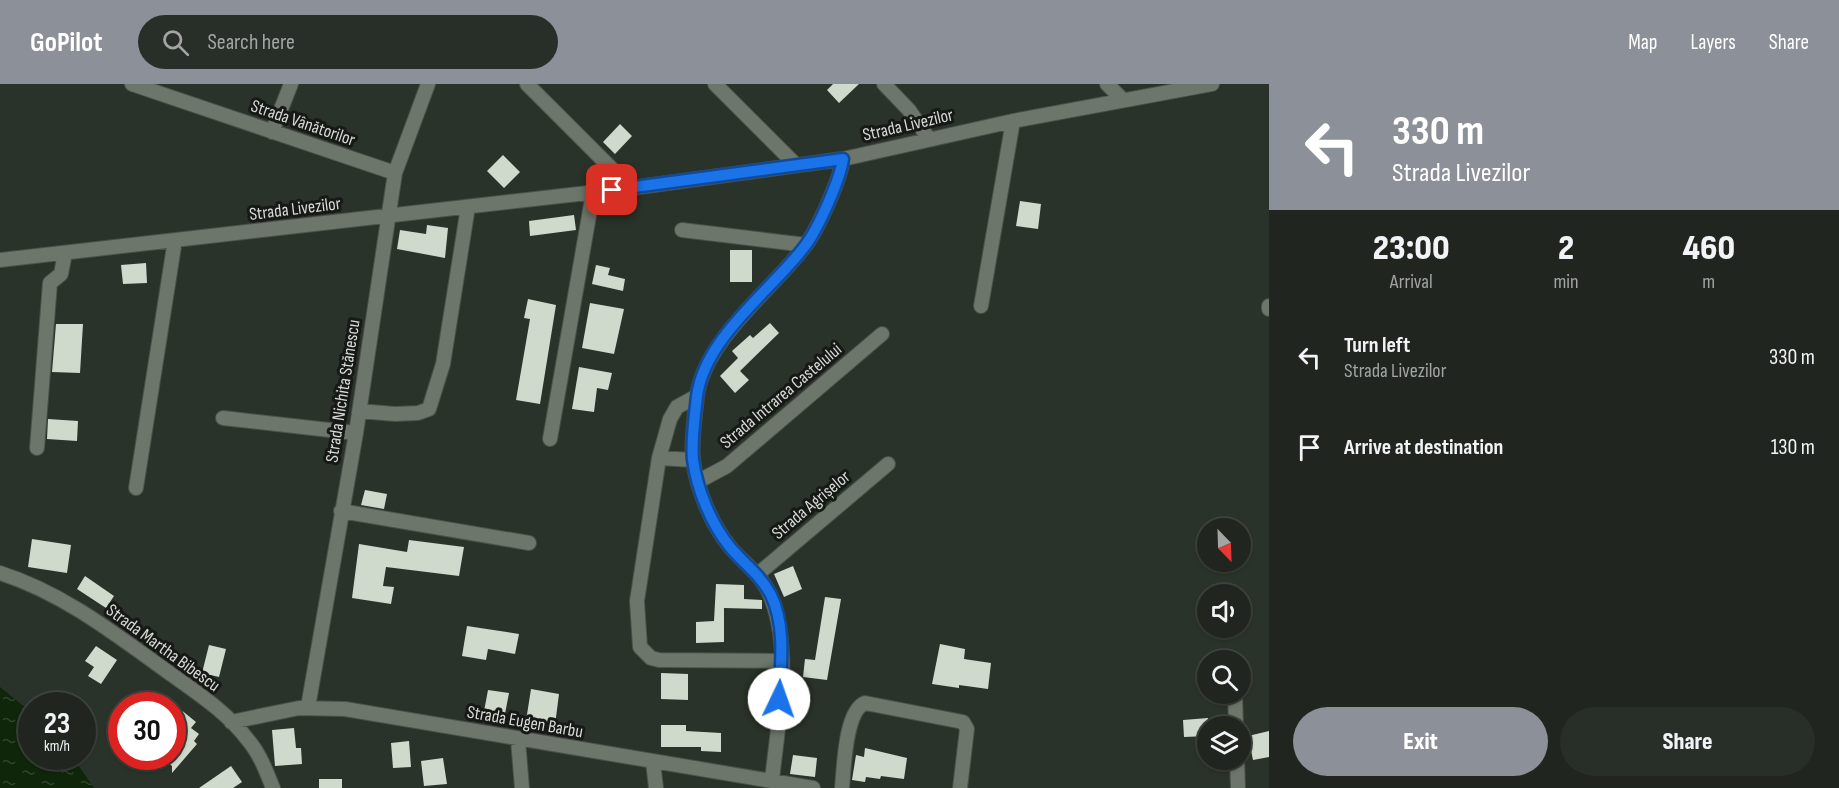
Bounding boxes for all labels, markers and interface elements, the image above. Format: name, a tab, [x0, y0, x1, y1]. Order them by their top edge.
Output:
search box	[138, 15, 558, 69]
text: GoPilot	[30, 26, 102, 59]
icon: search	[159, 26, 192, 59]
text: Search here	[207, 29, 295, 56]
text: Map	[1628, 30, 1657, 55]
text: Layers	[1690, 30, 1736, 55]
text: Share	[1769, 30, 1809, 55]
street label: Strada Vânătorilor	[248, 95, 358, 151]
street label: Strada Livezilor	[861, 104, 955, 146]
text: 330 m	[1392, 106, 1484, 157]
icon: left	[1293, 108, 1371, 186]
text: Strada Livezilor	[1392, 157, 1530, 189]
pin	[586, 164, 637, 215]
icon: arrive	[595, 173, 628, 206]
street label: Strada Livezilor	[248, 193, 342, 225]
text: 23:00	[1373, 227, 1450, 270]
text: 2	[1558, 227, 1574, 270]
text: 460	[1682, 227, 1735, 270]
text: Arrival	[1390, 270, 1433, 294]
text: min	[1553, 270, 1579, 294]
text: m	[1702, 270, 1715, 294]
street label: Strada Nichita Stănescu	[321, 318, 365, 464]
text: Turn left	[1344, 332, 1410, 359]
street label: Strada Intrarea Castelului	[716, 339, 846, 453]
icon: left	[1293, 341, 1326, 374]
text: 330 m	[1769, 344, 1815, 371]
text: Strada Livezilor	[1344, 359, 1446, 383]
icon: arrive	[1293, 431, 1326, 464]
text: Arrive at destination	[1344, 434, 1503, 461]
text: 130 m	[1771, 434, 1815, 461]
street label: Strada Agrișelor	[768, 466, 854, 544]
north arrow	[1197, 518, 1251, 572]
map controls	[1197, 518, 1251, 770]
button: sound	[1197, 584, 1251, 638]
street label: Strada Martha Bibescu	[102, 600, 224, 696]
button: search	[1197, 650, 1251, 704]
position arrow	[747, 667, 811, 731]
speed limit sign: 30	[108, 692, 186, 770]
street label: Strada Eugen Barbu	[465, 701, 585, 743]
text: 23	[44, 706, 70, 742]
button: Exit	[1293, 707, 1548, 776]
button: Share	[1560, 707, 1815, 776]
button: layers	[1197, 716, 1251, 770]
text: km/h	[44, 737, 70, 756]

